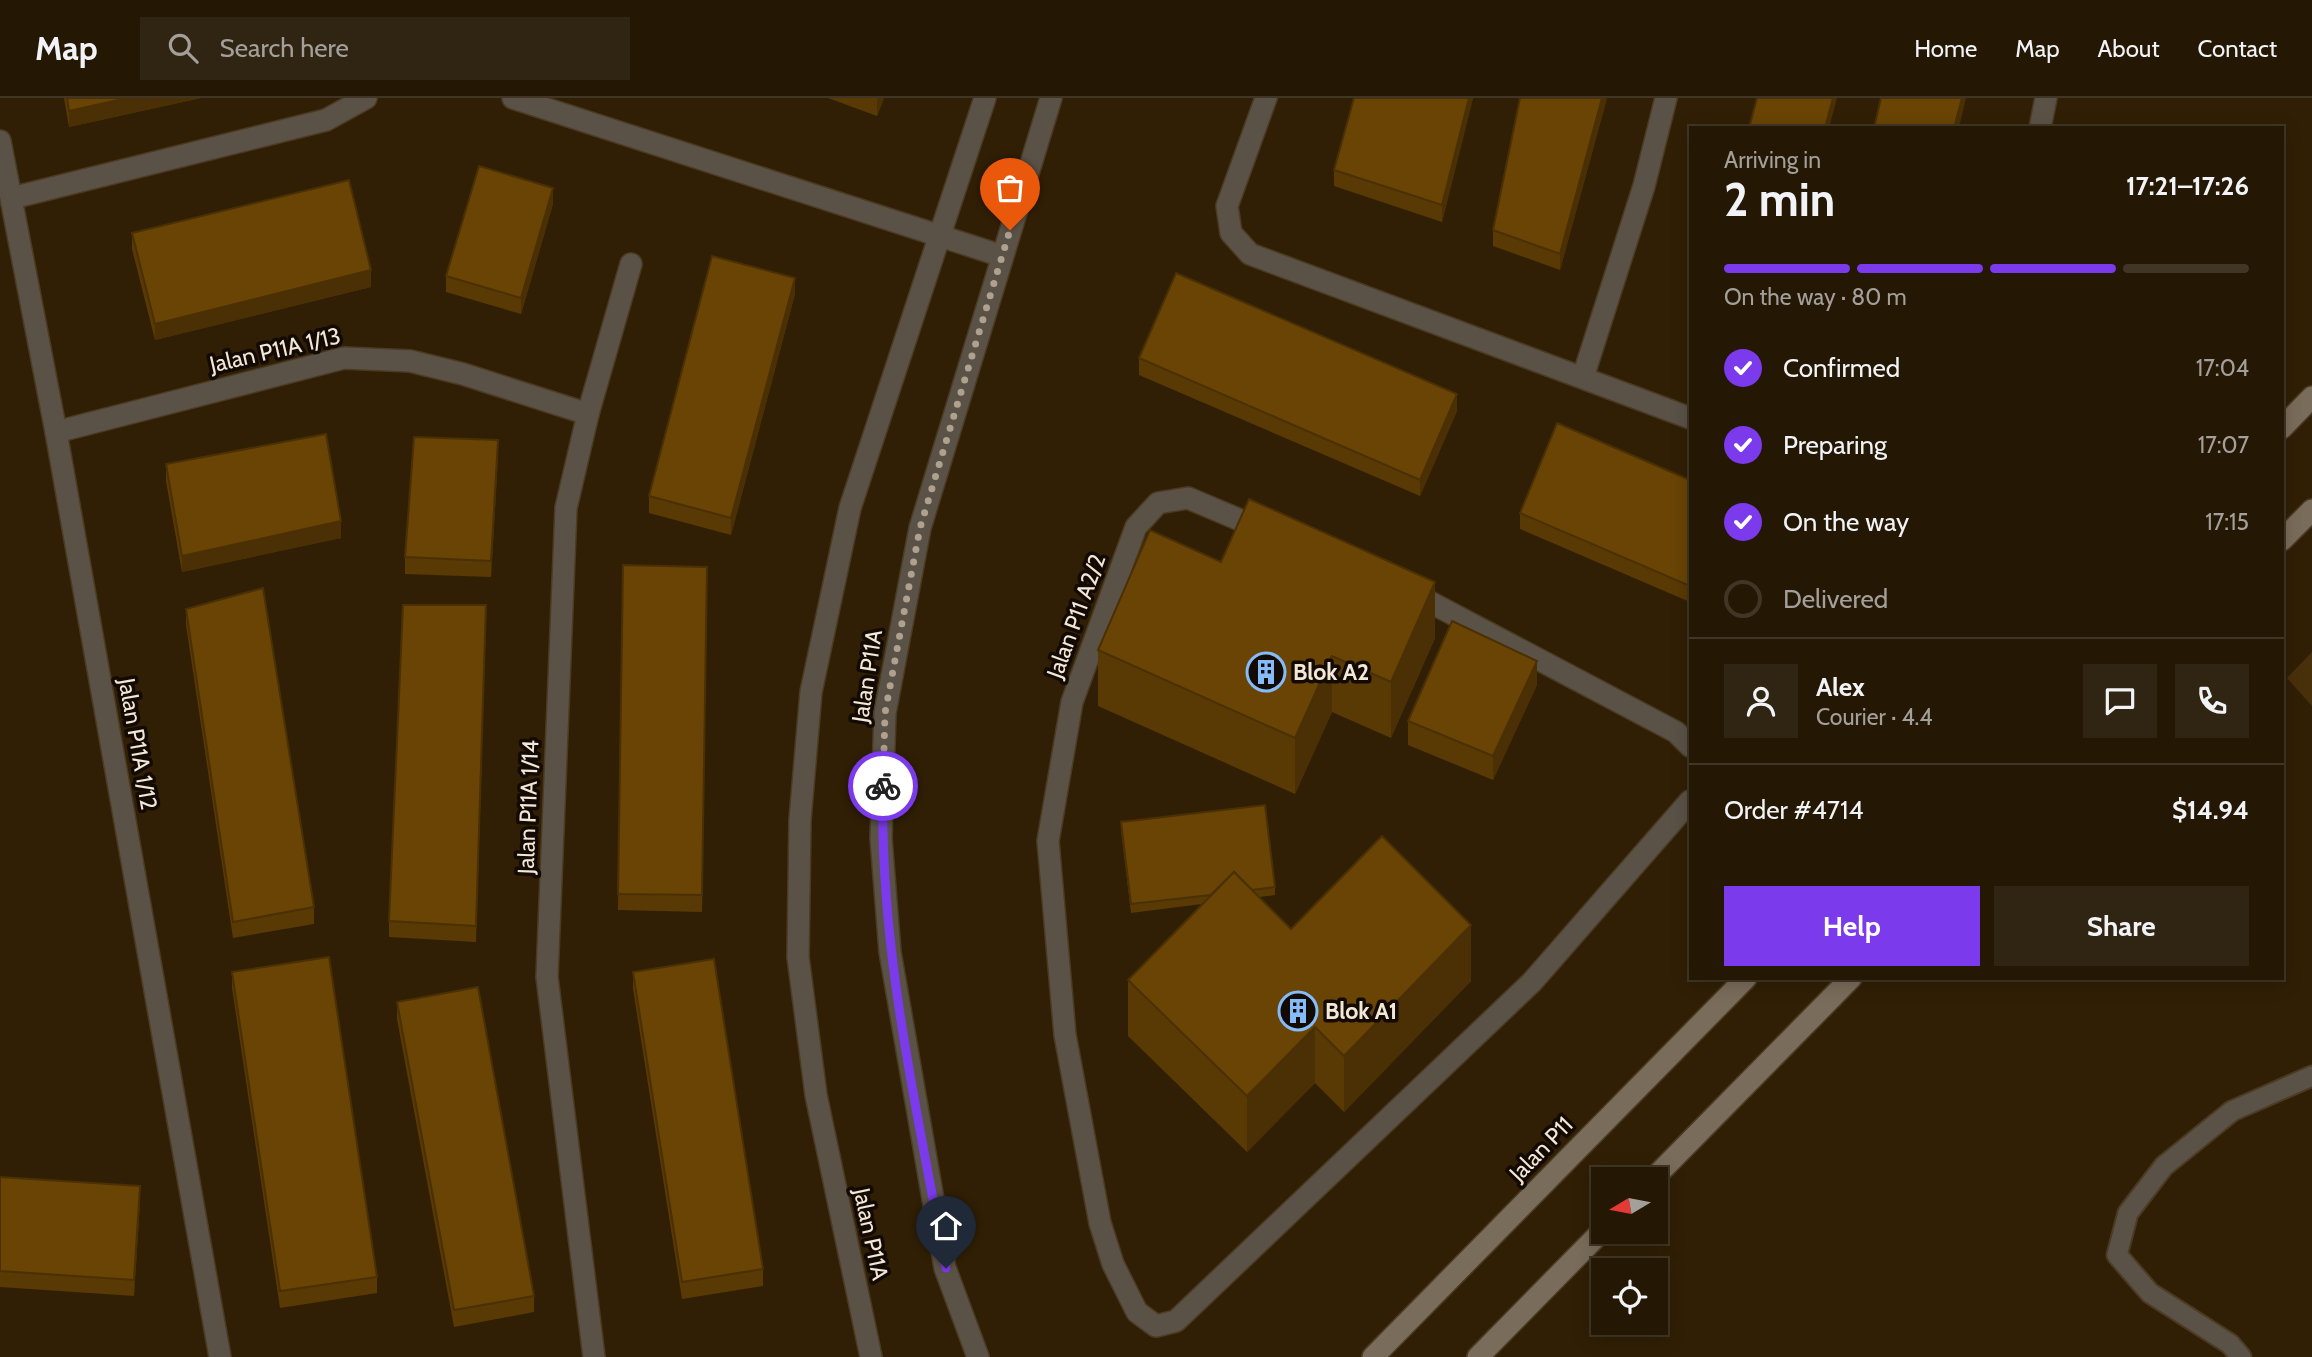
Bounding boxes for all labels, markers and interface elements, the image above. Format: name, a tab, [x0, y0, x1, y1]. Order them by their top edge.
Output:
search box	[140, 17, 630, 80]
text: Map	[35, 28, 98, 68]
icon: search	[164, 29, 202, 67]
text: Search here	[220, 32, 349, 64]
text: Home	[1914, 34, 1977, 63]
text: Map	[2015, 34, 2060, 63]
text: About	[2098, 34, 2160, 63]
text: Contact	[2198, 34, 2277, 63]
text: Arriving in	[1724, 146, 1821, 174]
pin	[980, 158, 1040, 230]
icon: bag	[991, 169, 1029, 207]
text: 17:21–17:26	[2126, 170, 2249, 202]
text: 2 min	[1724, 172, 1835, 228]
text: On the way · 80 m	[1724, 283, 1907, 311]
street label: Jalan P11A 1/13	[206, 321, 343, 379]
icon: check	[1724, 349, 1762, 387]
text: Confirmed	[1783, 352, 1900, 384]
text: 17:04	[2196, 354, 2249, 382]
icon: check	[1724, 426, 1762, 464]
text: Preparing	[1783, 429, 1887, 461]
text: 17:07	[2198, 431, 2249, 459]
icon: check	[1724, 503, 1762, 541]
text: On the way	[1783, 506, 1909, 538]
text: 17:15	[2205, 508, 2249, 536]
street label: Jalan P11 A2/2	[1040, 550, 1111, 683]
text: Delivered	[1783, 583, 1888, 615]
street label: Jalan P11A	[846, 628, 888, 725]
building icon: Blok A2	[1245, 651, 1287, 693]
place label: Blok A2	[1293, 658, 1369, 686]
button: person	[1724, 664, 1798, 738]
button: chat	[2083, 664, 2157, 738]
button: phone	[2175, 664, 2249, 738]
text: Alex	[1816, 671, 1865, 703]
street label: Jalan P11A 1/12	[112, 675, 163, 812]
text: Courier · 4.4	[1816, 703, 1933, 731]
street label: Jalan P11A 1/14	[512, 739, 544, 876]
courier	[848, 751, 918, 821]
icon: bike	[864, 767, 902, 805]
text: Order #4714	[1724, 794, 1863, 826]
text: $14.94	[2172, 794, 2249, 826]
button: Help	[1724, 886, 1980, 966]
button: Share	[1994, 886, 2249, 966]
building icon: Blok A1	[1277, 990, 1319, 1032]
place label: Blok A1	[1325, 997, 1397, 1025]
street label: Jalan P11	[1503, 1111, 1579, 1188]
north arrow	[1591, 1167, 1668, 1244]
map controls	[1591, 1167, 1668, 1335]
street label: Jalan P11A	[847, 1184, 894, 1283]
pin	[916, 1196, 976, 1268]
icon: home	[927, 1207, 965, 1245]
button: locate	[1591, 1258, 1668, 1335]

